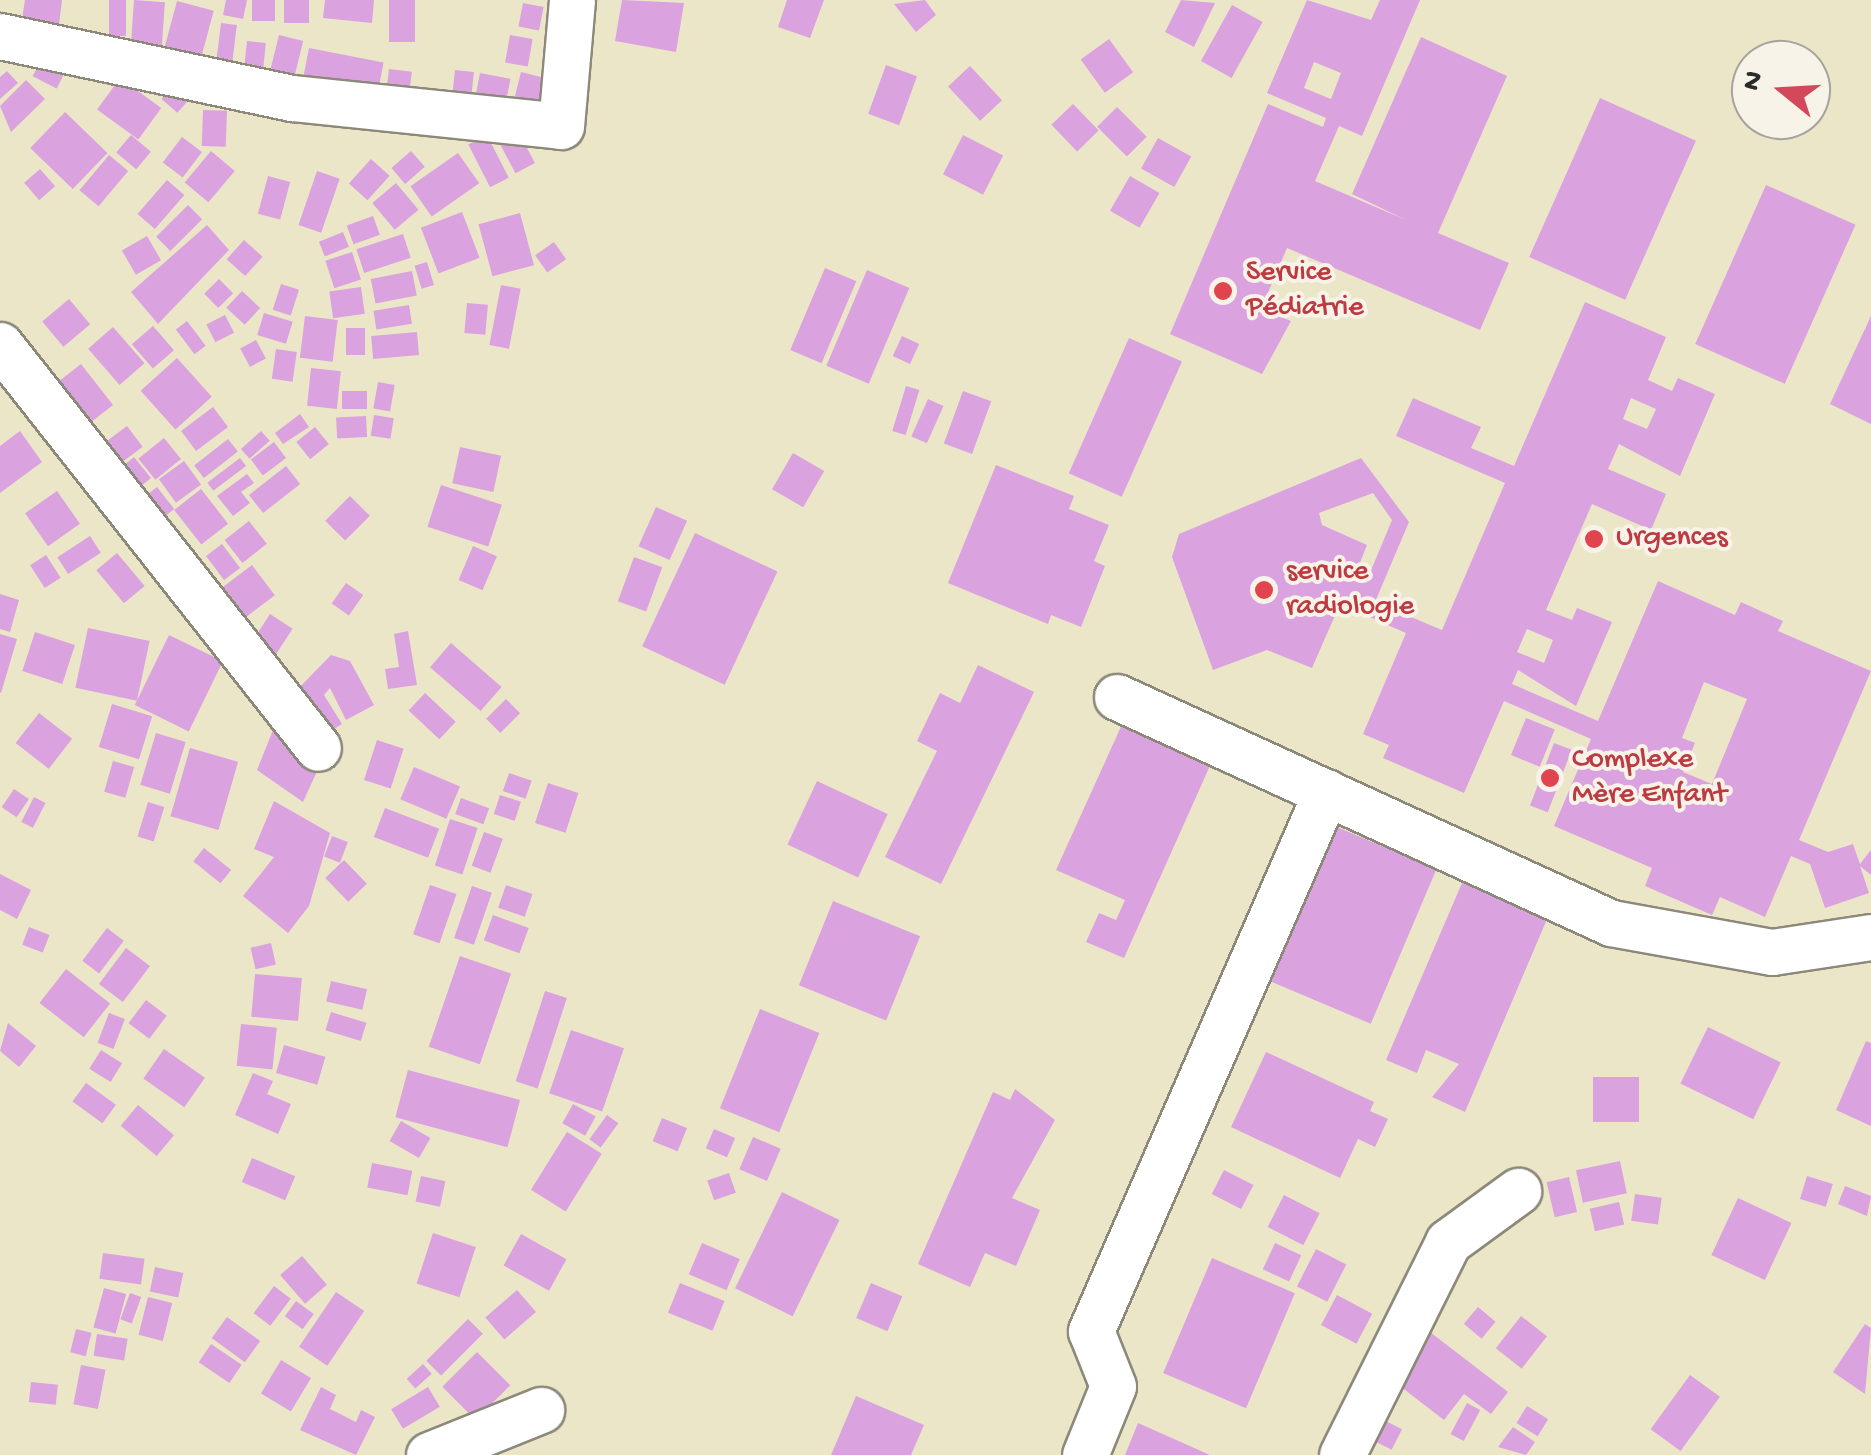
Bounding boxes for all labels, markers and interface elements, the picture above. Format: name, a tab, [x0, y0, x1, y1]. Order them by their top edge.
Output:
north arrow	[1731, 40, 1831, 140]
text: N	[1735, 67, 1772, 95]
place label: Service Pédiatrie	[1246, 256, 1364, 326]
marker: Service Pédiatrie	[1210, 278, 1236, 304]
place label: Urgences	[1616, 521, 1727, 557]
marker: Urgences	[1581, 526, 1607, 552]
place label: service radiologie	[1286, 555, 1414, 626]
marker: service radiologie	[1251, 577, 1277, 603]
place label: Complexe Mère Enfant	[1572, 743, 1727, 814]
marker: Complexe Mère Enfant	[1537, 765, 1563, 791]

